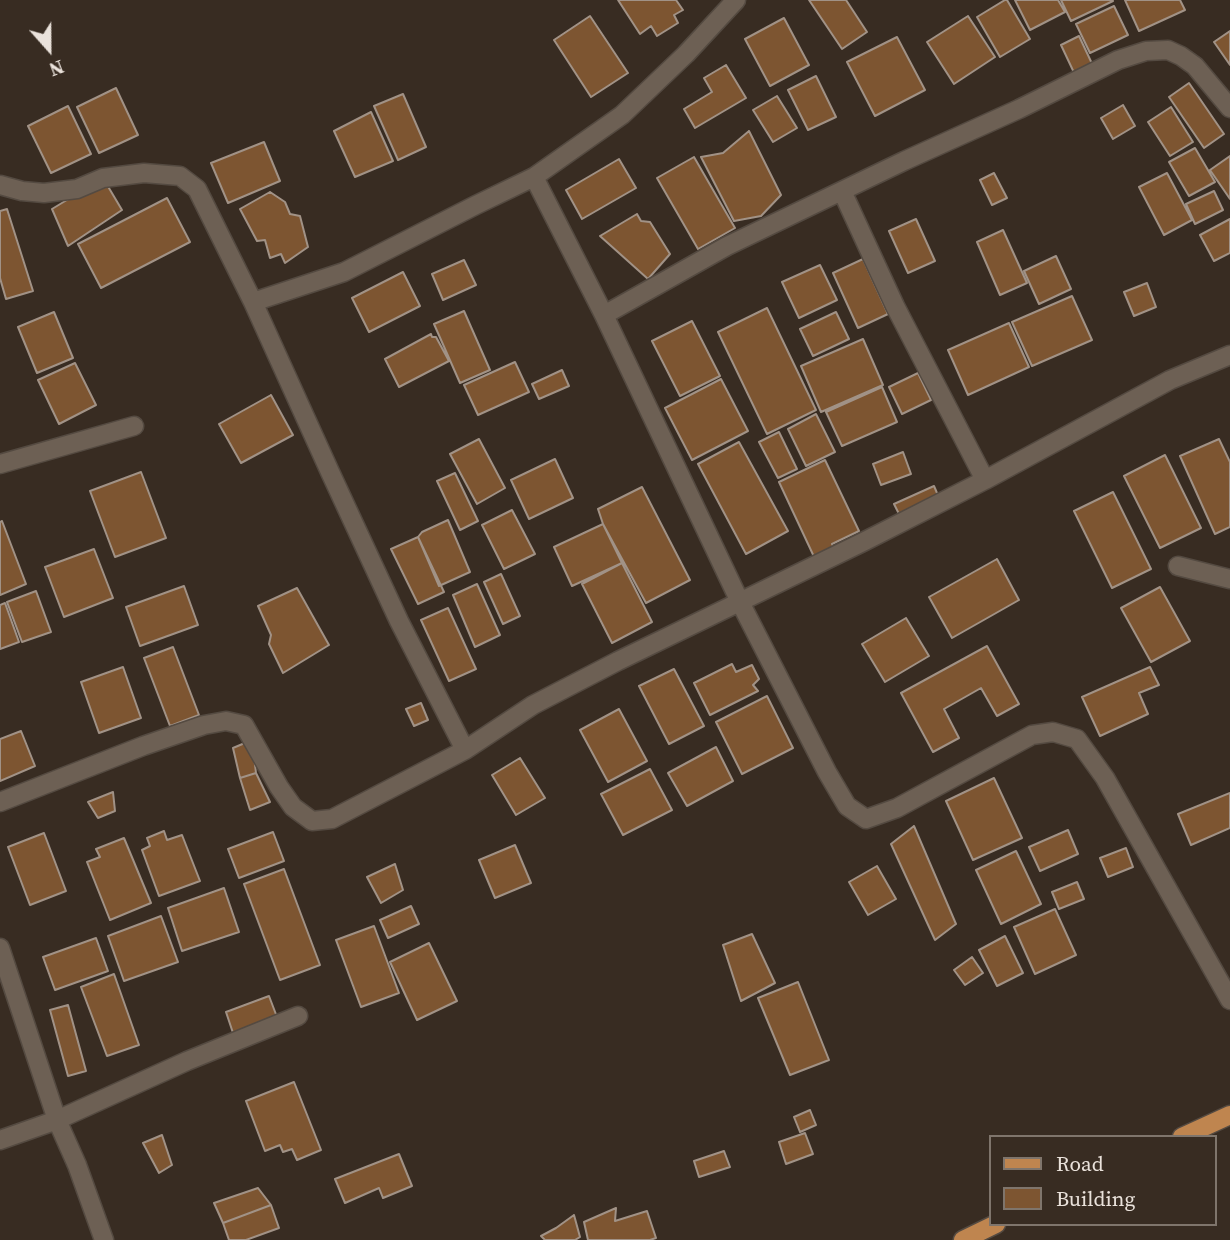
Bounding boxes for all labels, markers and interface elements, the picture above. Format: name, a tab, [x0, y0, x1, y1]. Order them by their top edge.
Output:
north arrow	[14, 14, 84, 84]
text: N	[45, 54, 68, 83]
legend	[988, 1135, 1216, 1226]
text: Road	[1056, 1149, 1104, 1178]
text: Building	[1056, 1184, 1135, 1213]

